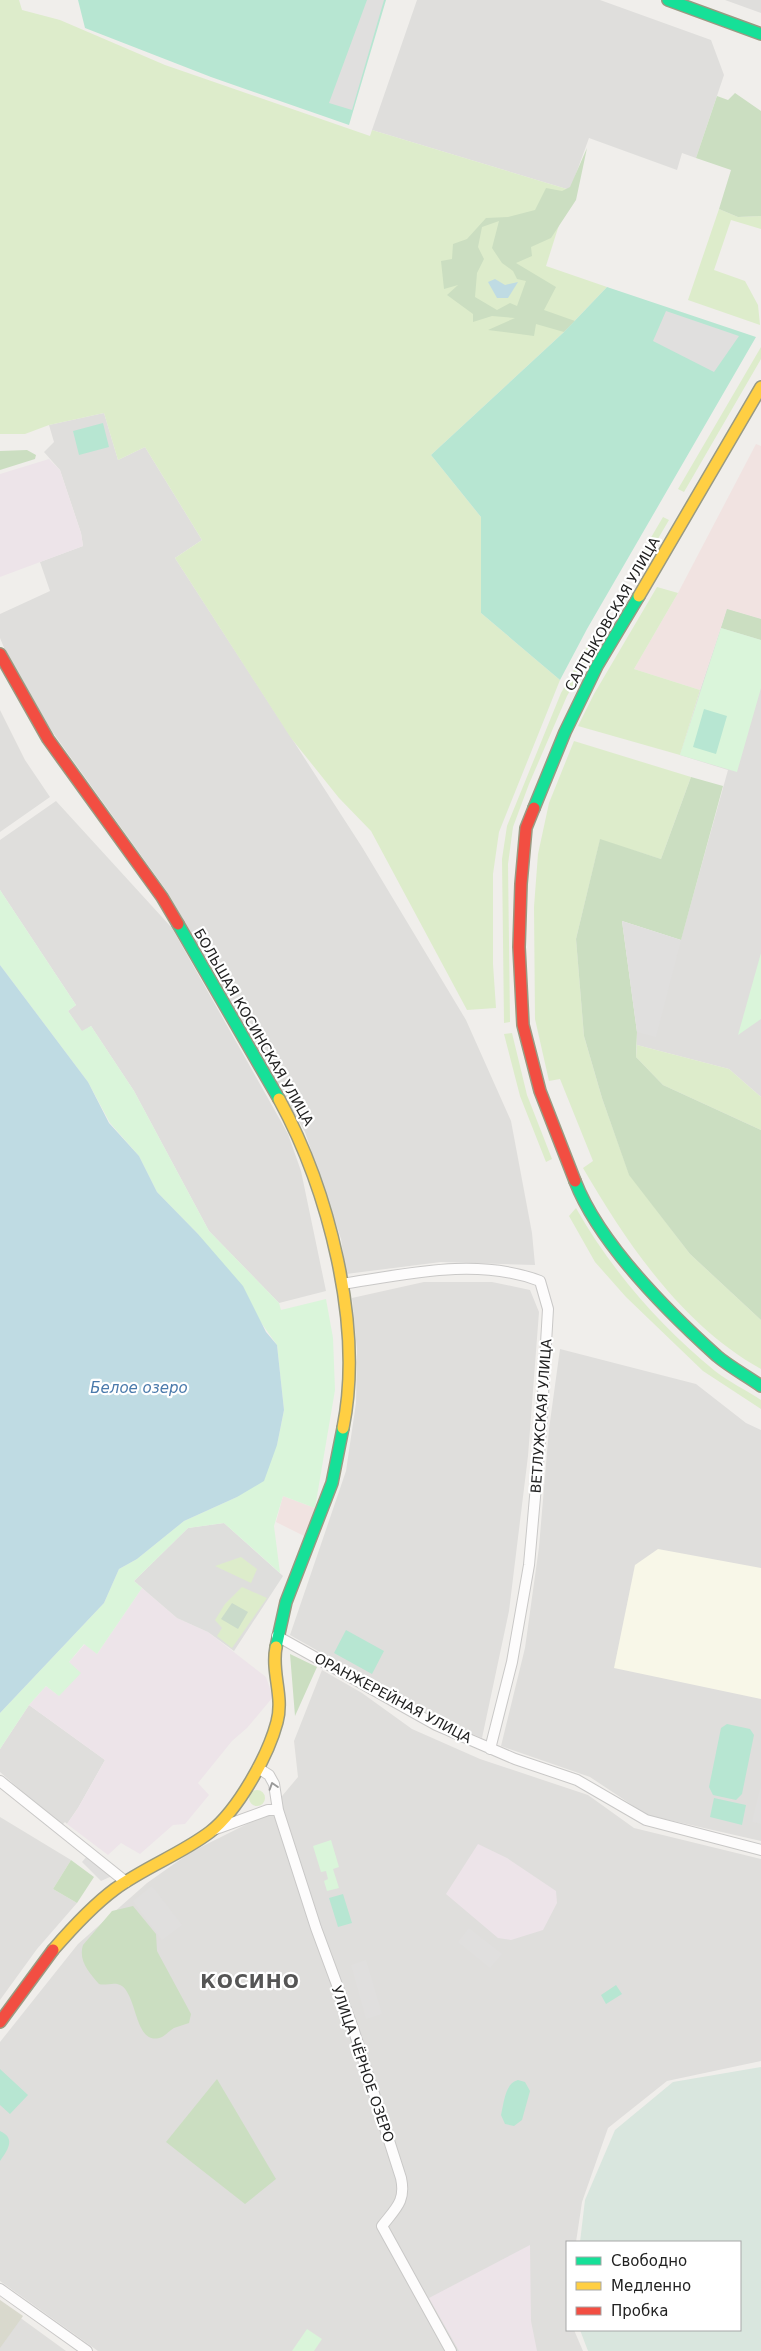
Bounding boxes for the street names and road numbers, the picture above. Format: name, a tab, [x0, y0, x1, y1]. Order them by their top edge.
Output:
street label: САЛТЫКОВСКАЯ УЛИЦА	[561, 534, 663, 694]
street label: БОЛЬШАЯ КОСИНСКАЯ УЛИЦА	[191, 926, 317, 1129]
street label: ВЕТЛУЖСКАЯ УЛИЦА	[528, 1338, 554, 1494]
street label: ОРАНЖЕРЕЙНАЯ УЛИЦА	[312, 1649, 475, 1746]
street label: УЛИЦА ЧЁРНОЕ ОЗЕРО	[329, 1983, 398, 2144]

